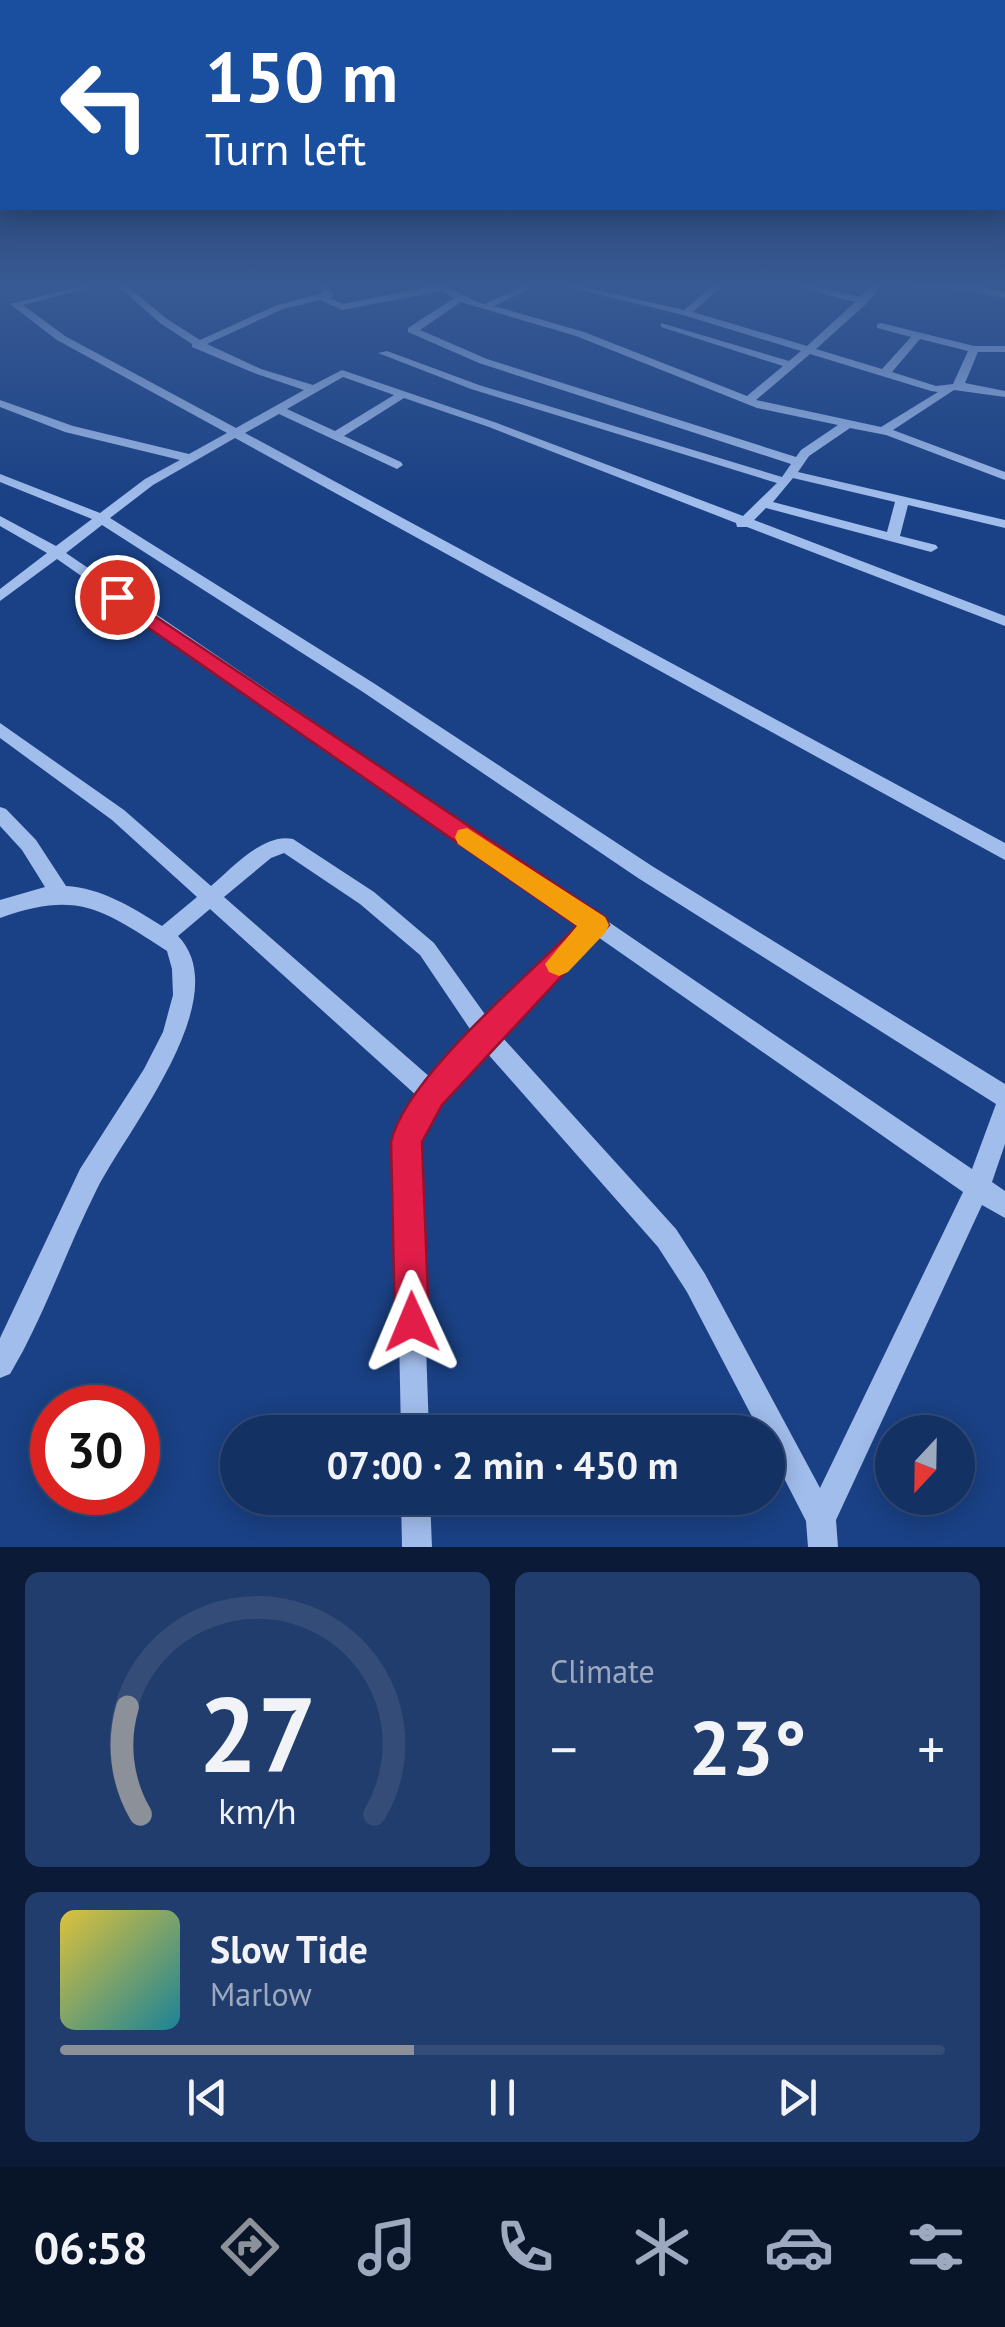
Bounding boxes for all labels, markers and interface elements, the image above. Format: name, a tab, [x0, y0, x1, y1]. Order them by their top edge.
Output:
text: 150 m	[205, 31, 398, 121]
icon: left	[40, 40, 170, 170]
text: Turn left	[205, 119, 366, 177]
pin	[75, 555, 160, 640]
icon: arrive	[90, 570, 145, 625]
position arrow	[360, 1270, 464, 1374]
speed limit sign: 30	[30, 1385, 160, 1515]
north arrow	[875, 1415, 975, 1515]
map controls	[875, 1415, 975, 1515]
text: 07:00 · 2 min · 450 m	[327, 1440, 678, 1489]
text: Climate	[550, 1650, 655, 1692]
text: 27	[199, 1666, 316, 1801]
text: 23°	[689, 1699, 806, 1796]
text: −	[550, 1713, 578, 1784]
text: +	[917, 1713, 945, 1784]
text: km/h	[218, 1788, 297, 1834]
text: Slow Tide	[210, 1924, 368, 1973]
text: Marlow	[210, 1973, 312, 2015]
icon: previous	[180, 2070, 235, 2125]
icon: pause	[475, 2070, 530, 2125]
icon: next	[770, 2070, 825, 2125]
icon: directions	[215, 2212, 285, 2282]
icon: music	[352, 2212, 422, 2282]
icon: phone	[490, 2212, 560, 2282]
icon: climate	[627, 2212, 697, 2282]
icon: car	[764, 2212, 834, 2282]
icon: filters	[901, 2212, 971, 2282]
text: 06:58	[34, 2218, 148, 2276]

